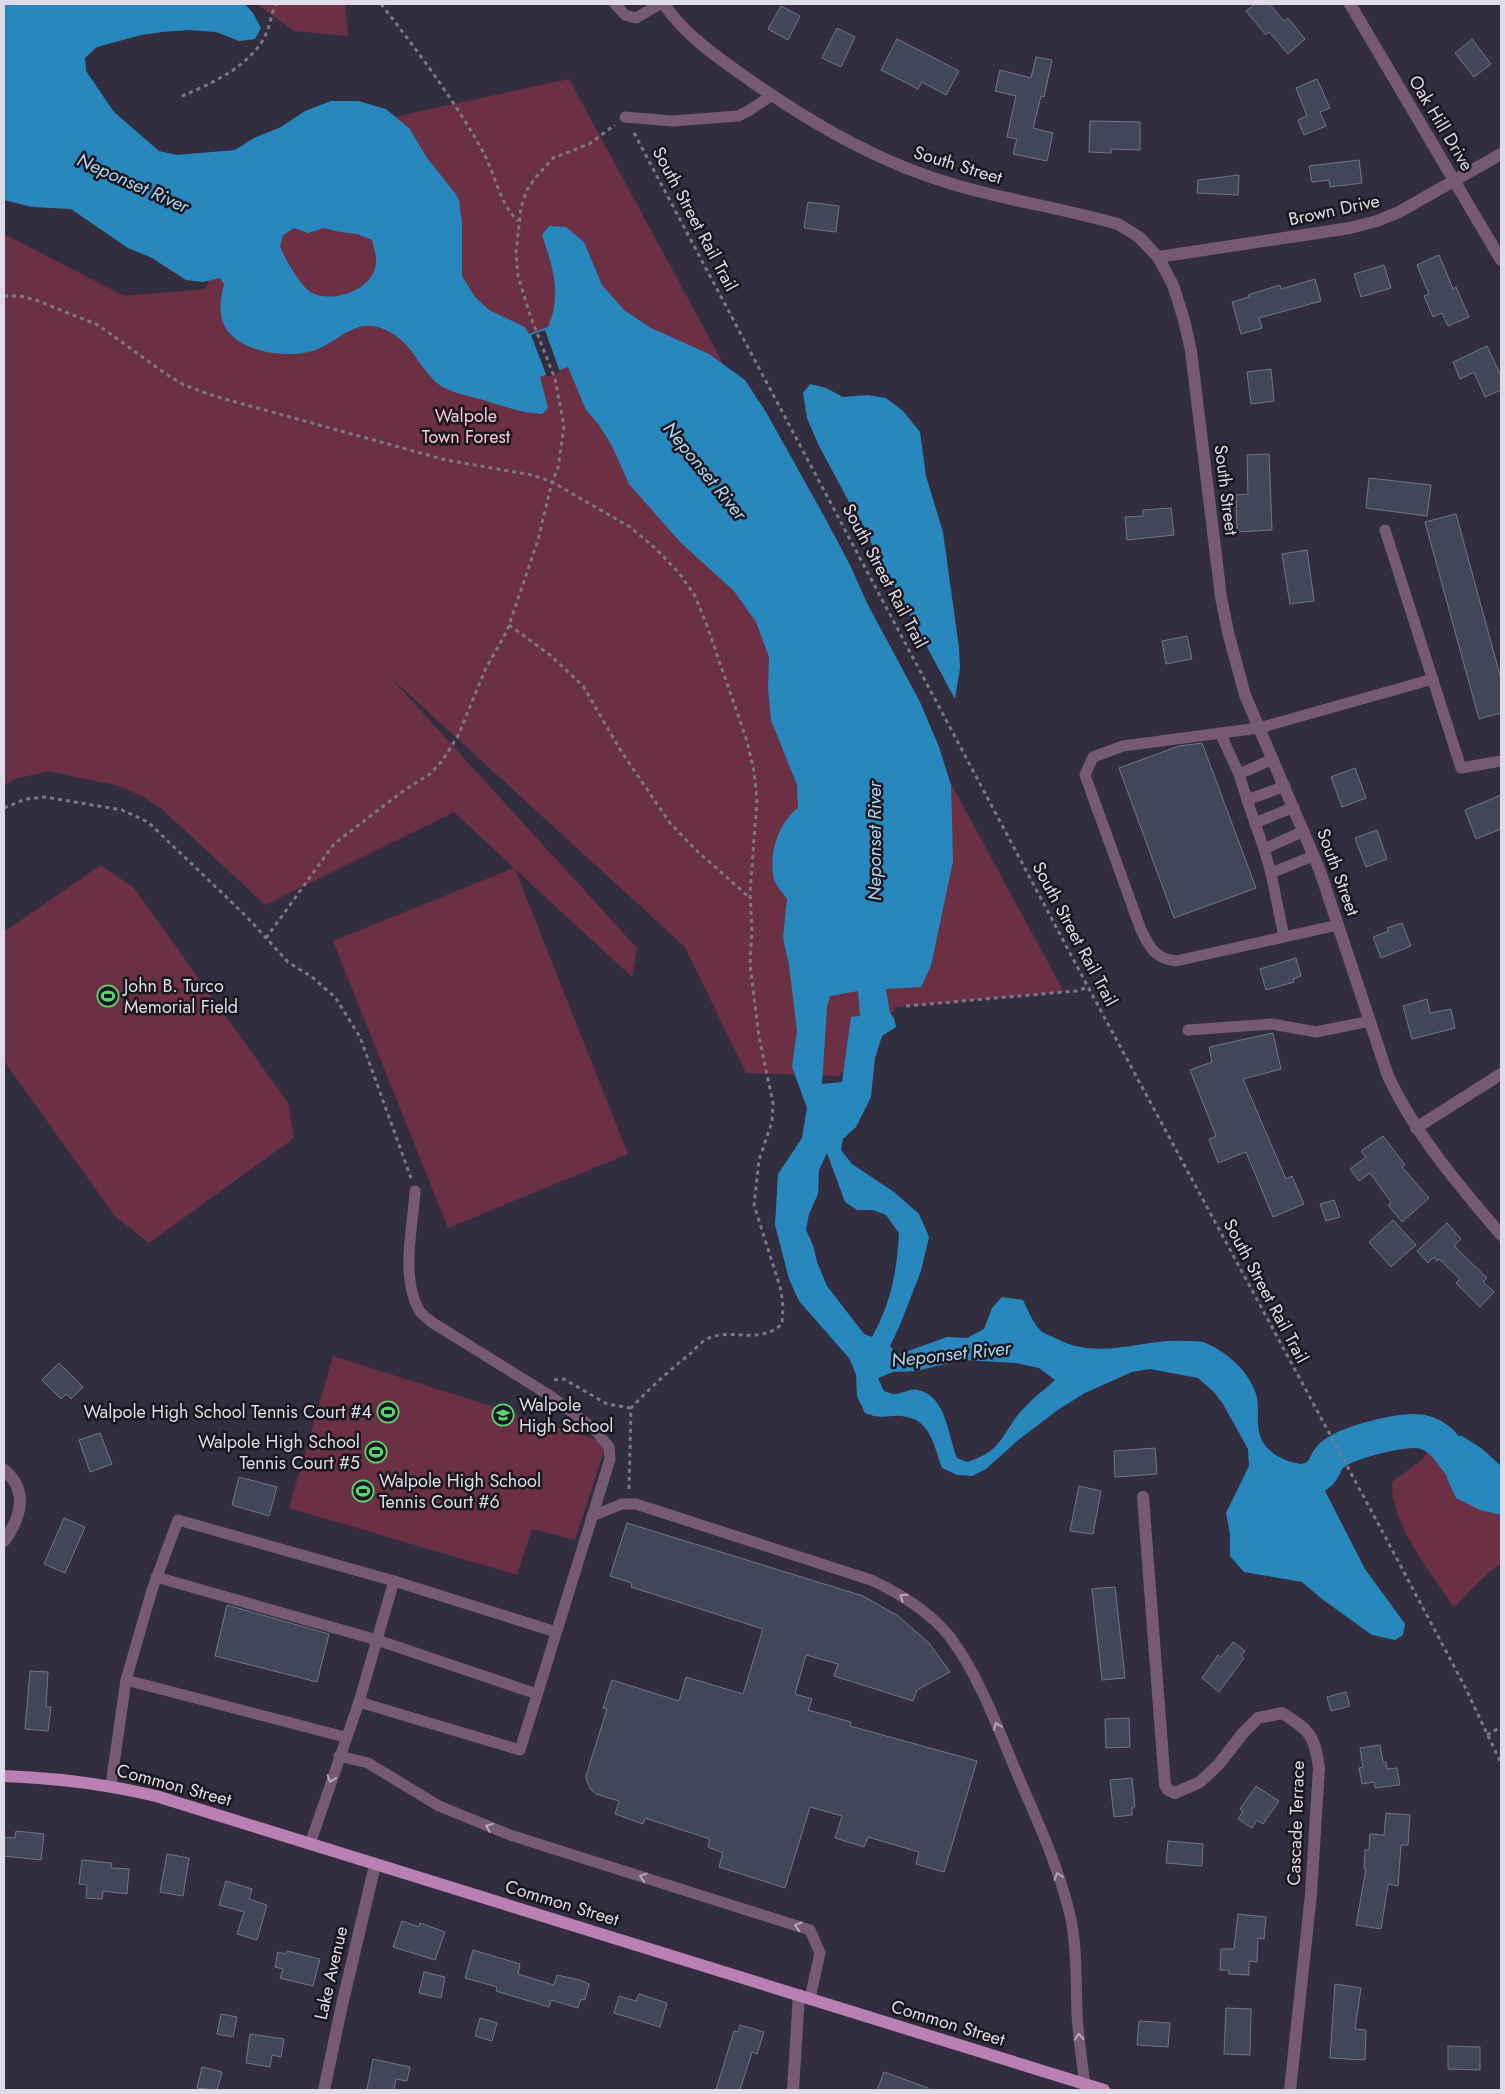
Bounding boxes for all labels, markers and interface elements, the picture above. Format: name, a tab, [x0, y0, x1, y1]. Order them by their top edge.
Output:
street label: Oak Hill Drive	[1402, 70, 1480, 176]
street label: South Street	[911, 139, 1006, 191]
street label: South Street Rail Trail	[646, 142, 744, 296]
water label: Neponset River	[73, 146, 195, 220]
street label: Brown Drive	[1286, 188, 1382, 232]
park label: Walpole Town Forest	[422, 403, 511, 450]
water label: Neponset River	[657, 416, 754, 527]
street label: South Street	[1208, 443, 1245, 538]
street label: South Street Rail Trail	[836, 499, 934, 653]
water label: Neponset River	[861, 779, 888, 901]
street label: South Street	[1310, 825, 1366, 920]
street label: South Street Rail Trail	[1026, 857, 1124, 1011]
place label: John B. Turco Memorial Field	[122, 973, 238, 1020]
sports icon: John B. Turco Memorial Field	[96, 984, 120, 1008]
street label: South Street Rail Trail	[1217, 1214, 1315, 1368]
water label: Neponset River	[890, 1334, 1014, 1374]
place label: Walpole High School	[519, 1392, 613, 1439]
place label: Walpole High School Tennis Court #4	[84, 1399, 372, 1425]
sports icon: Walpole High School Tennis Court #4	[376, 1400, 400, 1424]
school or university icon: Walpole High School	[491, 1403, 515, 1427]
place label: Walpole High School Tennis Court #5	[198, 1429, 360, 1476]
sports icon: Walpole High School Tennis Court #5	[364, 1440, 388, 1464]
place label: Walpole High School Tennis Court #6	[379, 1468, 541, 1515]
sports icon: Walpole High School Tennis Court #6	[351, 1479, 375, 1503]
one-way arrow	[899, 1594, 909, 1603]
one-way arrow	[992, 1722, 1003, 1731]
street label: Common Street	[114, 1757, 235, 1813]
street label: Cascade Terrace	[1281, 1760, 1311, 1886]
one-way arrow	[327, 1775, 337, 1783]
one-way arrow	[485, 1822, 494, 1833]
street label: Common Street	[502, 1873, 623, 1933]
one-way arrow	[640, 1873, 648, 1883]
one-way arrow	[1054, 1873, 1064, 1881]
one-way arrow	[795, 1922, 803, 1932]
street label: Lake Avenue	[308, 1924, 354, 2022]
street label: Common Street	[888, 1993, 1009, 2053]
one-way arrow	[1073, 2032, 1084, 2040]

